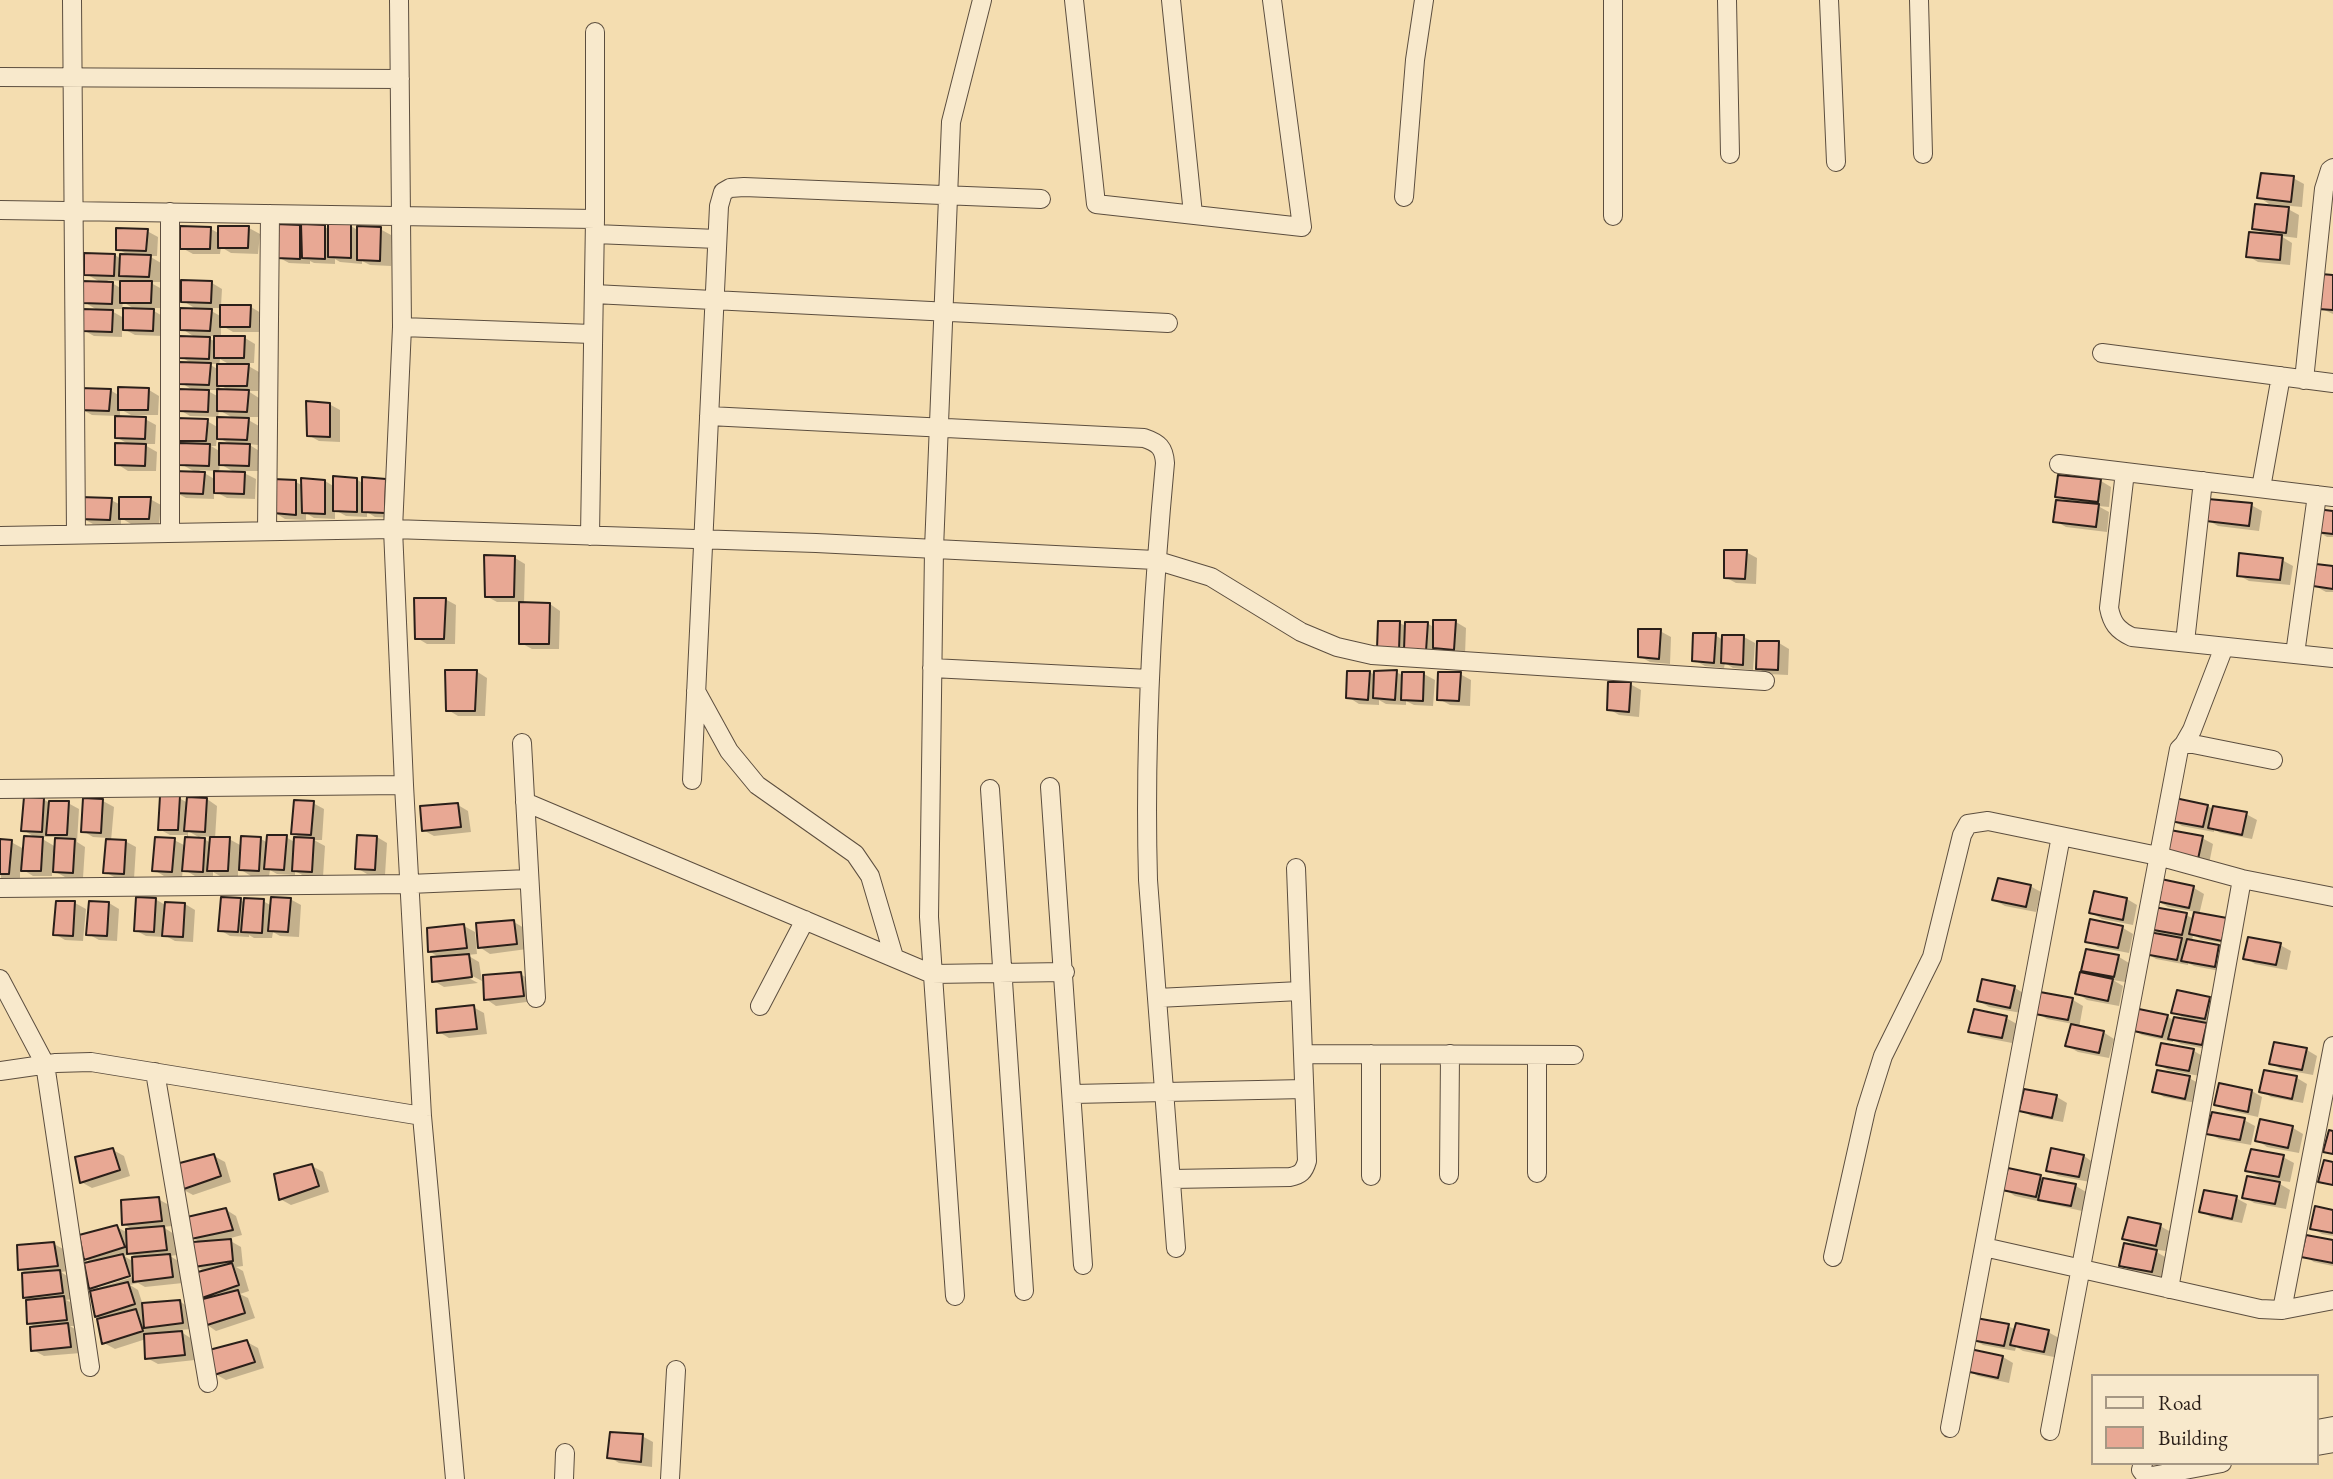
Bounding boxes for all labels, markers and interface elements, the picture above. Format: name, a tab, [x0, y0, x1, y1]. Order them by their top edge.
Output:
legend	[2092, 1374, 2319, 1465]
text: Road	[2158, 1389, 2202, 1416]
text: Building	[2158, 1424, 2228, 1451]

